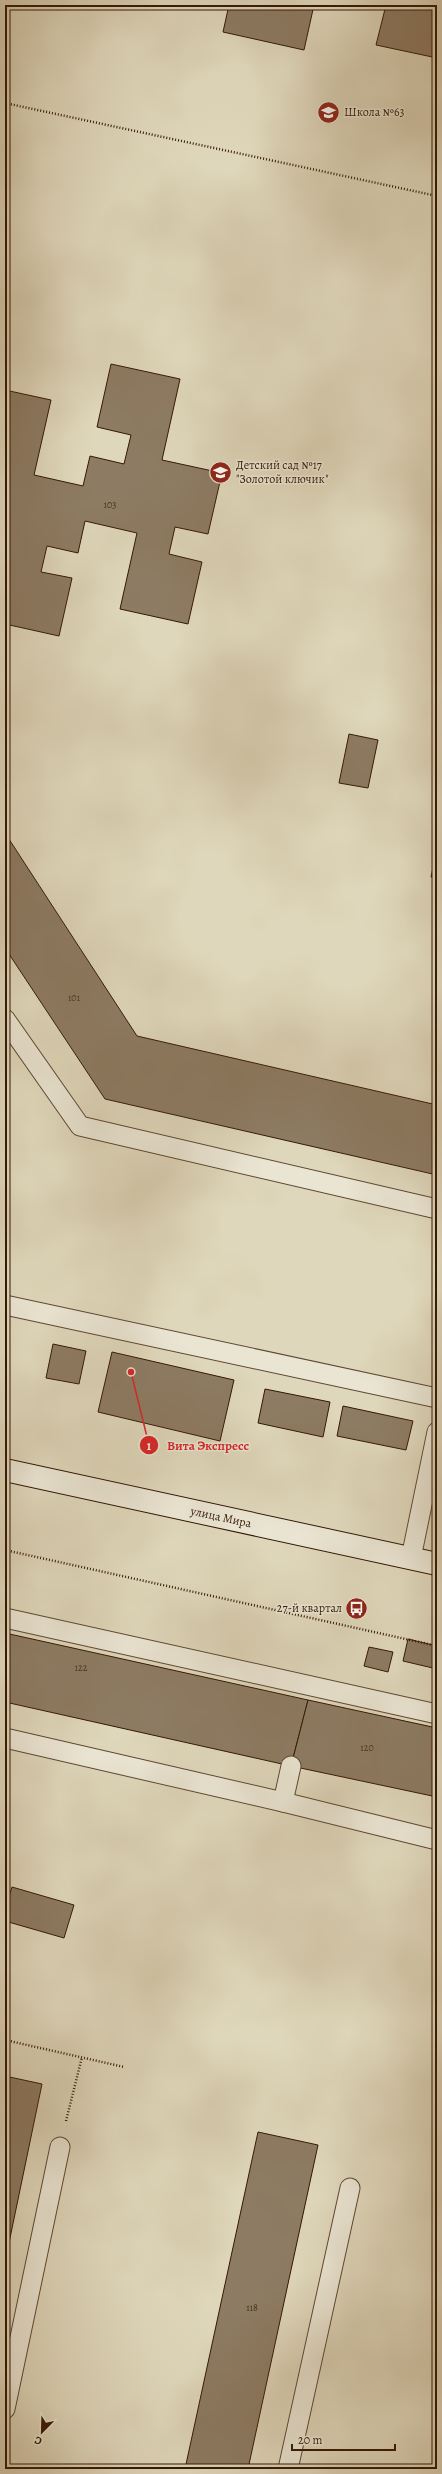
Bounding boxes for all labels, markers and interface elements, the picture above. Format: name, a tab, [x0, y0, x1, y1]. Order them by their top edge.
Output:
school or university icon: Школа №63	[316, 99, 342, 125]
place label: Школа №63	[344, 104, 405, 120]
place label: Детский сад №17 "Золотой ключик"	[236, 457, 329, 487]
school or university icon: Детский сад №17 "Золотой ключик"	[208, 459, 234, 485]
house number: 103	[104, 498, 116, 511]
house number: 101	[68, 991, 81, 1004]
callout: Вита Экспресс	[139, 1433, 257, 1458]
text: Вита Экспресс	[167, 1437, 249, 1454]
text: 1	[147, 1438, 152, 1454]
street label: улица Мира	[188, 1503, 253, 1531]
bus stop icon: 27-й квартал	[344, 1595, 370, 1621]
place label: 27-й квартал	[277, 1600, 342, 1616]
house number: 122	[75, 1661, 88, 1674]
house number: 120	[360, 1741, 374, 1754]
house number: 118	[246, 2301, 258, 2314]
north arrow	[22, 2412, 62, 2452]
scale bar	[292, 2426, 395, 2452]
text: С	[32, 2432, 44, 2449]
text: 20 m	[298, 2432, 322, 2448]

